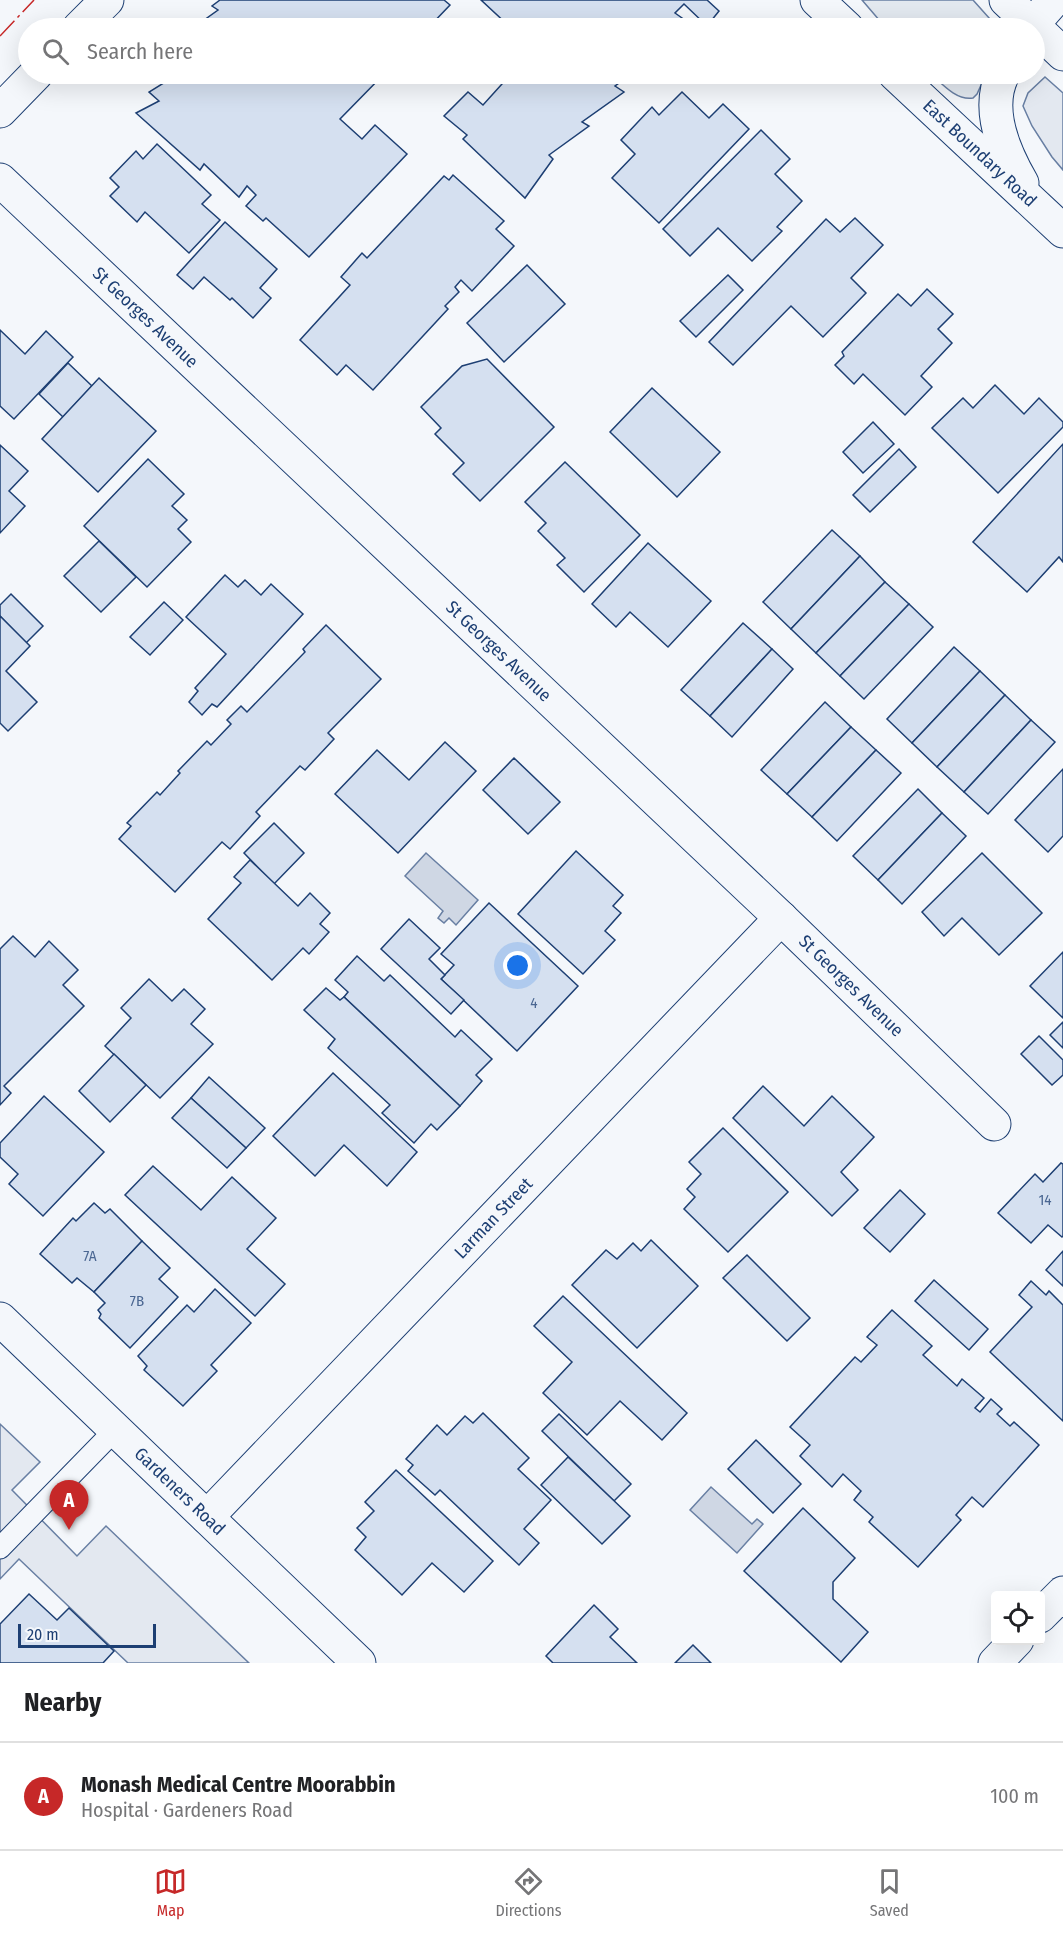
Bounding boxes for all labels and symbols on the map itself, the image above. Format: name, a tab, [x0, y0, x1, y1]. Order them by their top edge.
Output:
street label: East Boundary Road	[918, 95, 1041, 212]
street label: St Georges Avenue	[88, 262, 203, 372]
street label: St Georges Avenue	[441, 596, 556, 706]
street label: St Georges Avenue	[794, 930, 908, 1041]
your location	[503, 951, 532, 980]
house number: 4	[530, 994, 538, 1012]
street label: Larman Street	[450, 1173, 537, 1263]
house number: 14	[1038, 1191, 1052, 1209]
house number: 7A	[83, 1247, 97, 1265]
house number: 7B	[130, 1292, 144, 1310]
street label: Gardeners Road	[130, 1443, 230, 1540]
pin: A	[50, 1480, 88, 1530]
scale bar	[18, 1621, 156, 1648]

